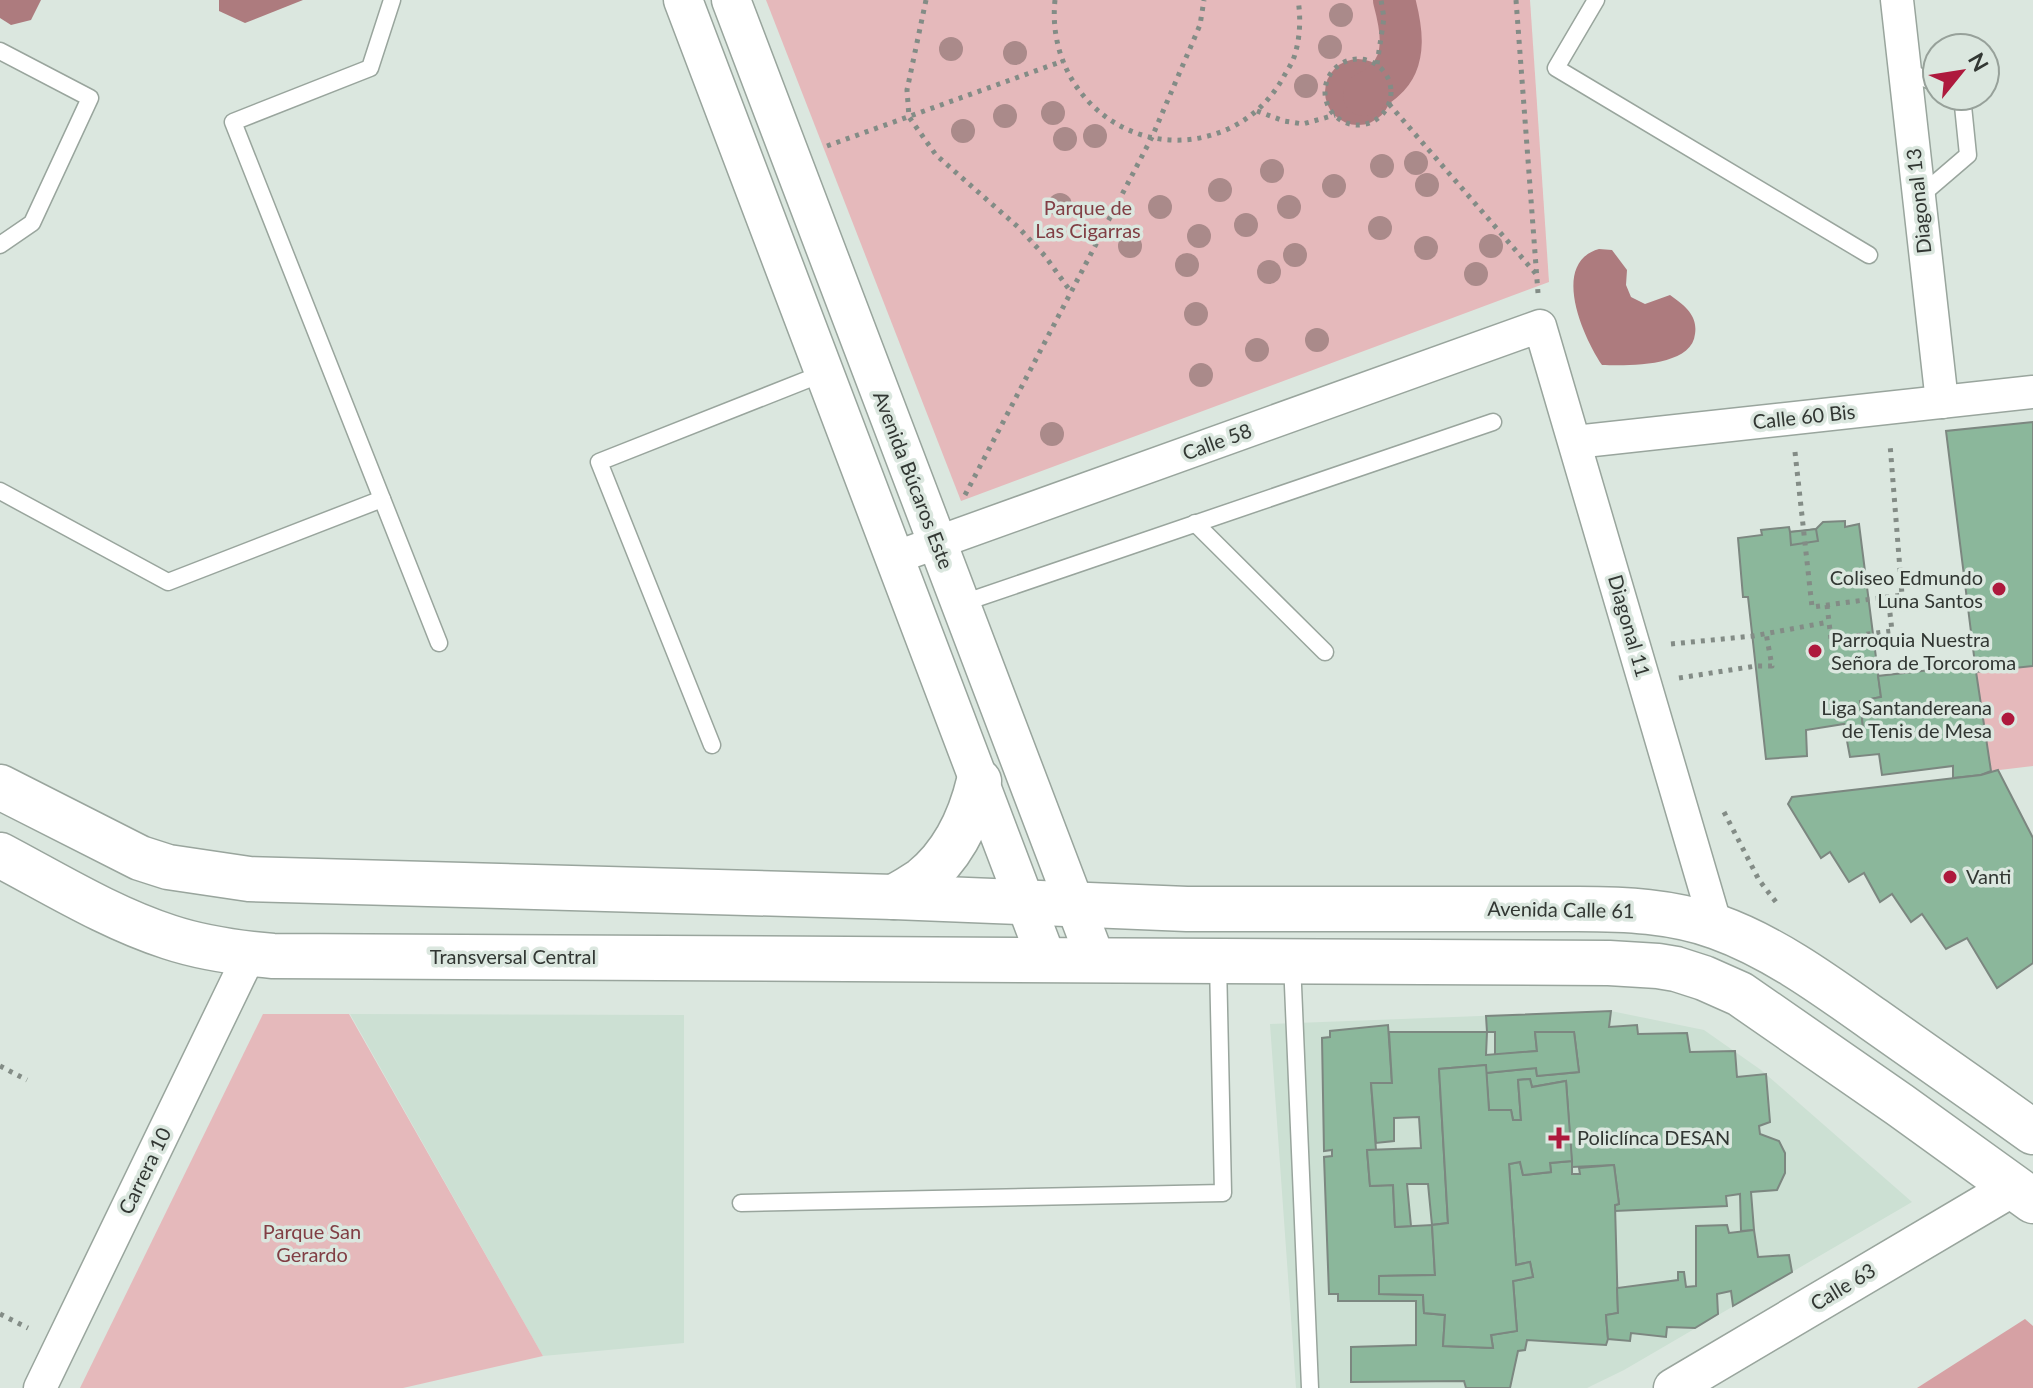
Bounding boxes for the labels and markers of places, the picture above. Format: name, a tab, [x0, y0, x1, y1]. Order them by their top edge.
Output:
place label: Coliseo Edmundo Luna Santos	[1830, 565, 1983, 612]
marker: Coliseo Edmundo Luna Santos	[1990, 580, 2008, 598]
place label: Parroquia Nuestra Señora de Torcoroma	[1831, 627, 2016, 674]
marker: Parroquia Nuestra Señora de Torcoroma	[1806, 642, 1824, 660]
place label: Liga Santandereana de Tenis de Mesa	[1821, 695, 1992, 742]
marker: Liga Santandereana de Tenis de Mesa	[1999, 710, 2017, 728]
place label: Vanti	[1966, 864, 2011, 888]
marker: Vanti	[1941, 868, 1959, 886]
place label: Policlínca DESAN	[1577, 1125, 1730, 1149]
marker: Policlínca DESAN	[1548, 1127, 1570, 1149]

